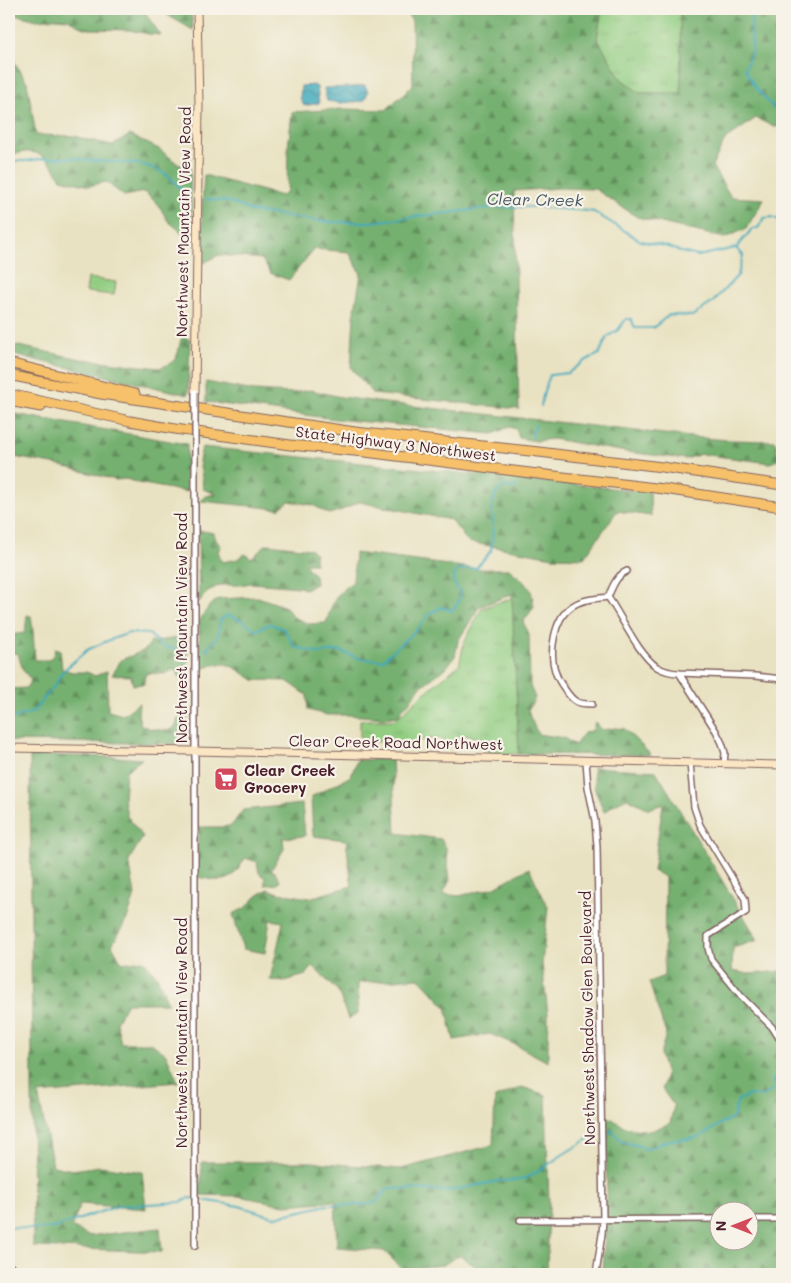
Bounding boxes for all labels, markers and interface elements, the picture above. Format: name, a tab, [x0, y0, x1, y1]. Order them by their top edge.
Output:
street label: Northwest Mountain View Road	[171, 107, 195, 337]
water label: Clear Creek	[487, 188, 584, 210]
street label: State Highway 3 Northwest	[294, 421, 498, 465]
street label: Northwest Mountain View Road	[171, 513, 191, 743]
street label: Clear Creek Road Northwest	[289, 730, 503, 754]
place label: Clear Creek Grocery	[244, 760, 335, 797]
supermarket icon: Clear Creek Grocery	[213, 766, 239, 792]
street label: Northwest Shadow Glen Boulevard	[575, 891, 599, 1145]
street label: Northwest Mountain View Road	[171, 918, 191, 1148]
north arrow	[708, 1200, 758, 1250]
text: N	[711, 1221, 730, 1231]

